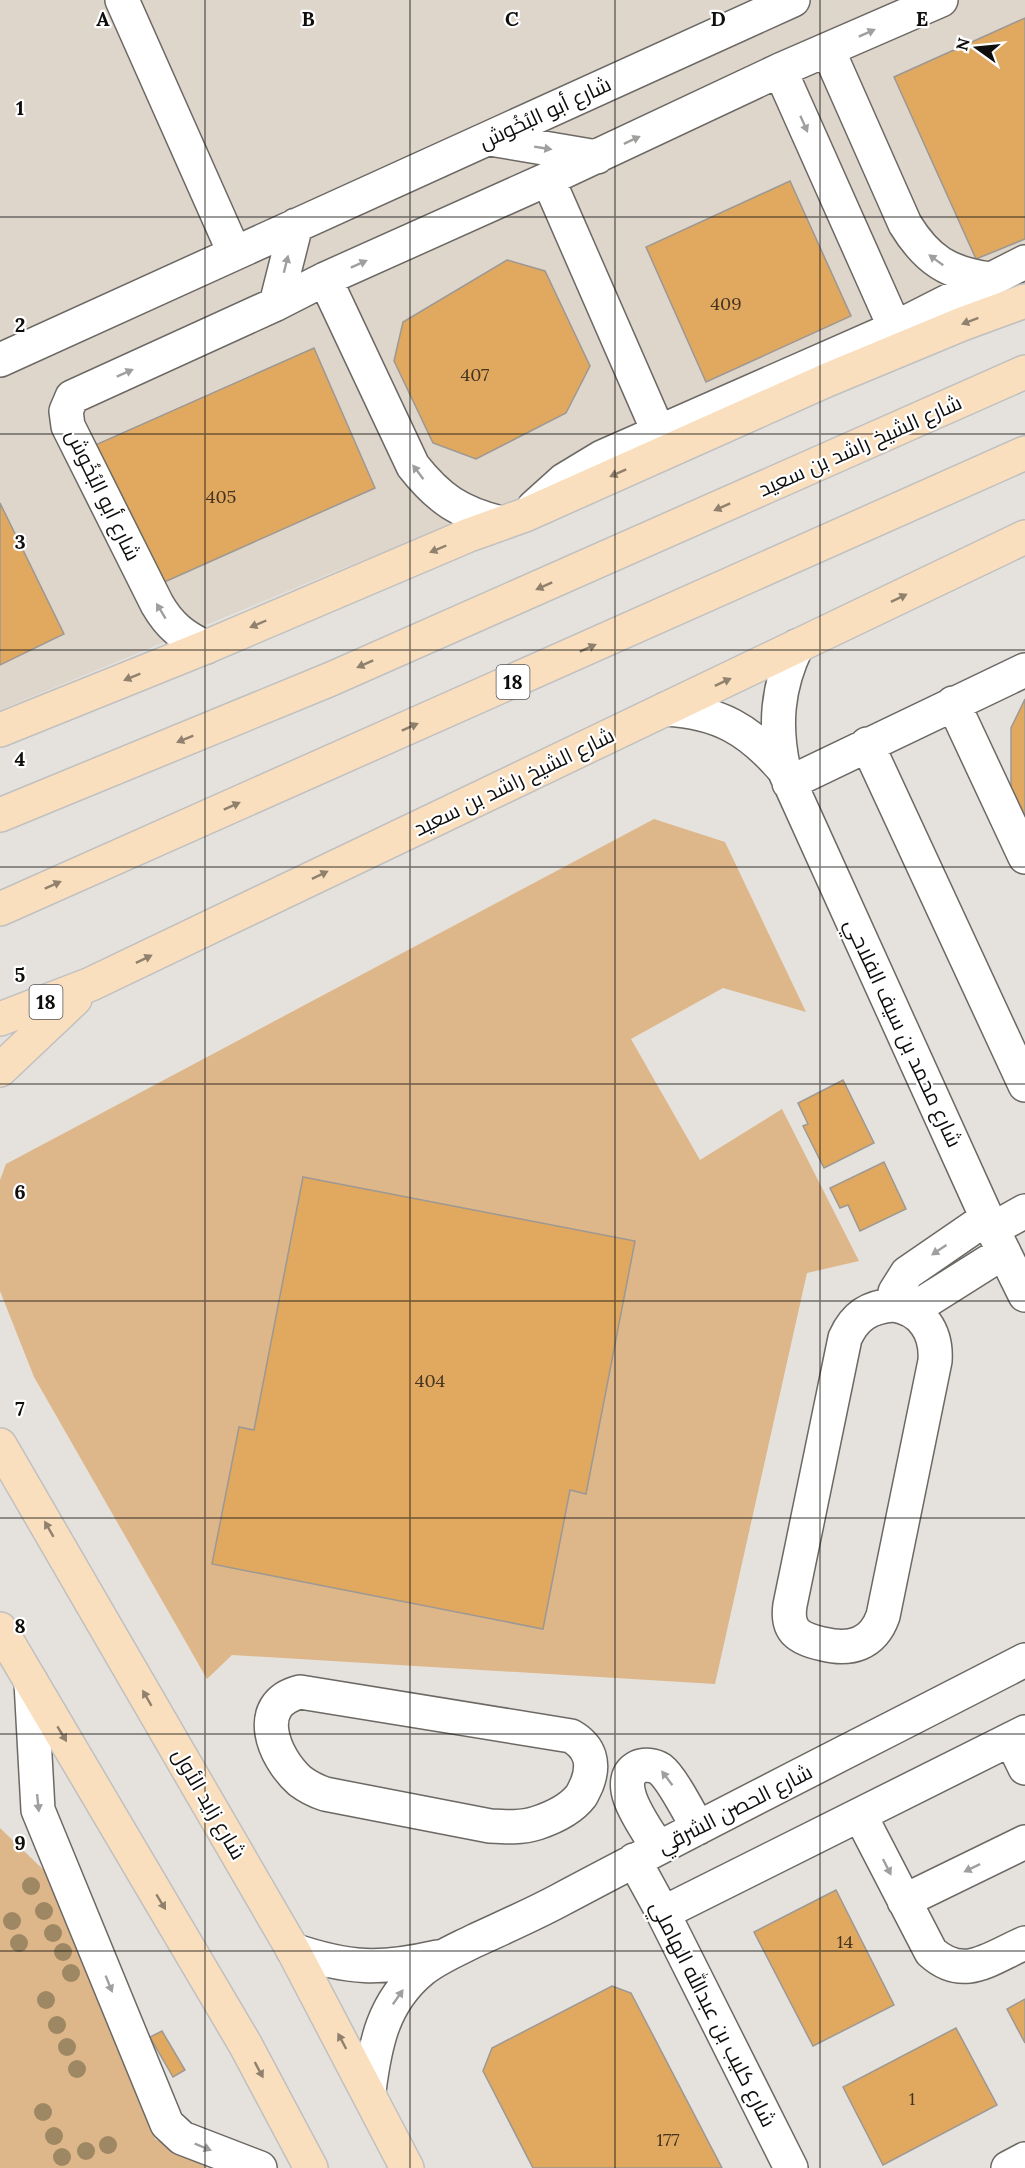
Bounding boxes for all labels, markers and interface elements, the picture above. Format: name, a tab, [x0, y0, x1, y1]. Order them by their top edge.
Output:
text: A	[96, 6, 110, 31]
text: B	[301, 6, 315, 31]
text: C	[505, 6, 519, 31]
text: D	[710, 6, 726, 31]
text: E	[916, 6, 928, 31]
north arrow	[947, 18, 1007, 78]
one-way arrow	[858, 27, 876, 37]
text: N	[951, 36, 974, 53]
street label: شارع أبو البُخُوش	[474, 70, 616, 156]
text: 1	[16, 95, 24, 120]
one-way arrow	[799, 115, 809, 133]
one-way arrow	[624, 135, 641, 144]
one-way arrow	[534, 144, 553, 153]
one-way arrow	[929, 254, 945, 266]
one-way arrow	[282, 255, 292, 274]
one-way arrow	[351, 259, 369, 269]
house number: 409	[710, 292, 742, 315]
text: 2	[15, 312, 25, 337]
one-way arrow	[961, 317, 979, 326]
house number: 407	[461, 363, 489, 386]
one-way arrow	[117, 368, 134, 377]
street label: شارع الشيخ راشد بن سعيد	[754, 389, 966, 503]
street label: شارع أبو البُخُوش	[59, 425, 147, 565]
one-way arrow	[411, 464, 424, 480]
one-way arrow	[609, 469, 626, 478]
house number: 405	[206, 485, 236, 508]
one-way arrow	[713, 503, 731, 512]
text: 3	[14, 529, 26, 554]
one-way arrow	[429, 544, 447, 554]
one-way arrow	[535, 581, 552, 590]
one-way arrow	[890, 593, 907, 602]
one-way arrow	[156, 603, 167, 619]
one-way arrow	[250, 620, 267, 629]
one-way arrow	[580, 643, 598, 653]
one-way arrow	[356, 660, 374, 669]
road number: 18	[496, 665, 530, 699]
one-way arrow	[123, 673, 141, 682]
one-way arrow	[714, 677, 731, 686]
street label: شارع الشيخ راشد بن سعيد	[409, 721, 619, 843]
one-way arrow	[401, 722, 419, 731]
one-way arrow	[176, 735, 194, 744]
text: 4	[15, 746, 26, 771]
one-way arrow	[223, 801, 241, 811]
one-way arrow	[311, 870, 328, 879]
one-way arrow	[45, 880, 63, 890]
street label: شارع محمد بن سيف الفلاحي	[836, 914, 968, 1153]
one-way arrow	[136, 955, 153, 964]
text: 5	[15, 962, 26, 987]
road number: 18	[30, 985, 63, 1019]
text: 6	[14, 1179, 26, 1204]
one-way arrow	[931, 1244, 947, 1256]
house number: 404	[415, 1369, 446, 1392]
text: 7	[15, 1396, 25, 1421]
one-way arrow	[44, 1520, 54, 1537]
text: 8	[14, 1613, 26, 1638]
one-way arrow	[142, 1689, 152, 1706]
one-way arrow	[56, 1726, 67, 1742]
street label: شارع زايد الأول	[166, 1743, 252, 1865]
street label: شارع الحصن الشرقي	[653, 1758, 818, 1862]
one-way arrow	[661, 1771, 673, 1787]
one-way arrow	[33, 1794, 43, 1813]
text: 9	[14, 1830, 26, 1855]
one-way arrow	[881, 1858, 891, 1876]
one-way arrow	[964, 1863, 981, 1872]
one-way arrow	[156, 1894, 166, 1911]
street label: شارع كليب بن عبدالله الهاملي	[642, 1896, 782, 2133]
house number: 14	[837, 1930, 853, 1953]
one-way arrow	[104, 1976, 114, 1994]
one-way arrow	[392, 1989, 404, 2005]
one-way arrow	[337, 2033, 347, 2050]
one-way arrow	[254, 2062, 264, 2079]
house number: 1	[909, 2087, 915, 2110]
house number: 177	[656, 2128, 680, 2151]
one-way arrow	[194, 2143, 212, 2152]

